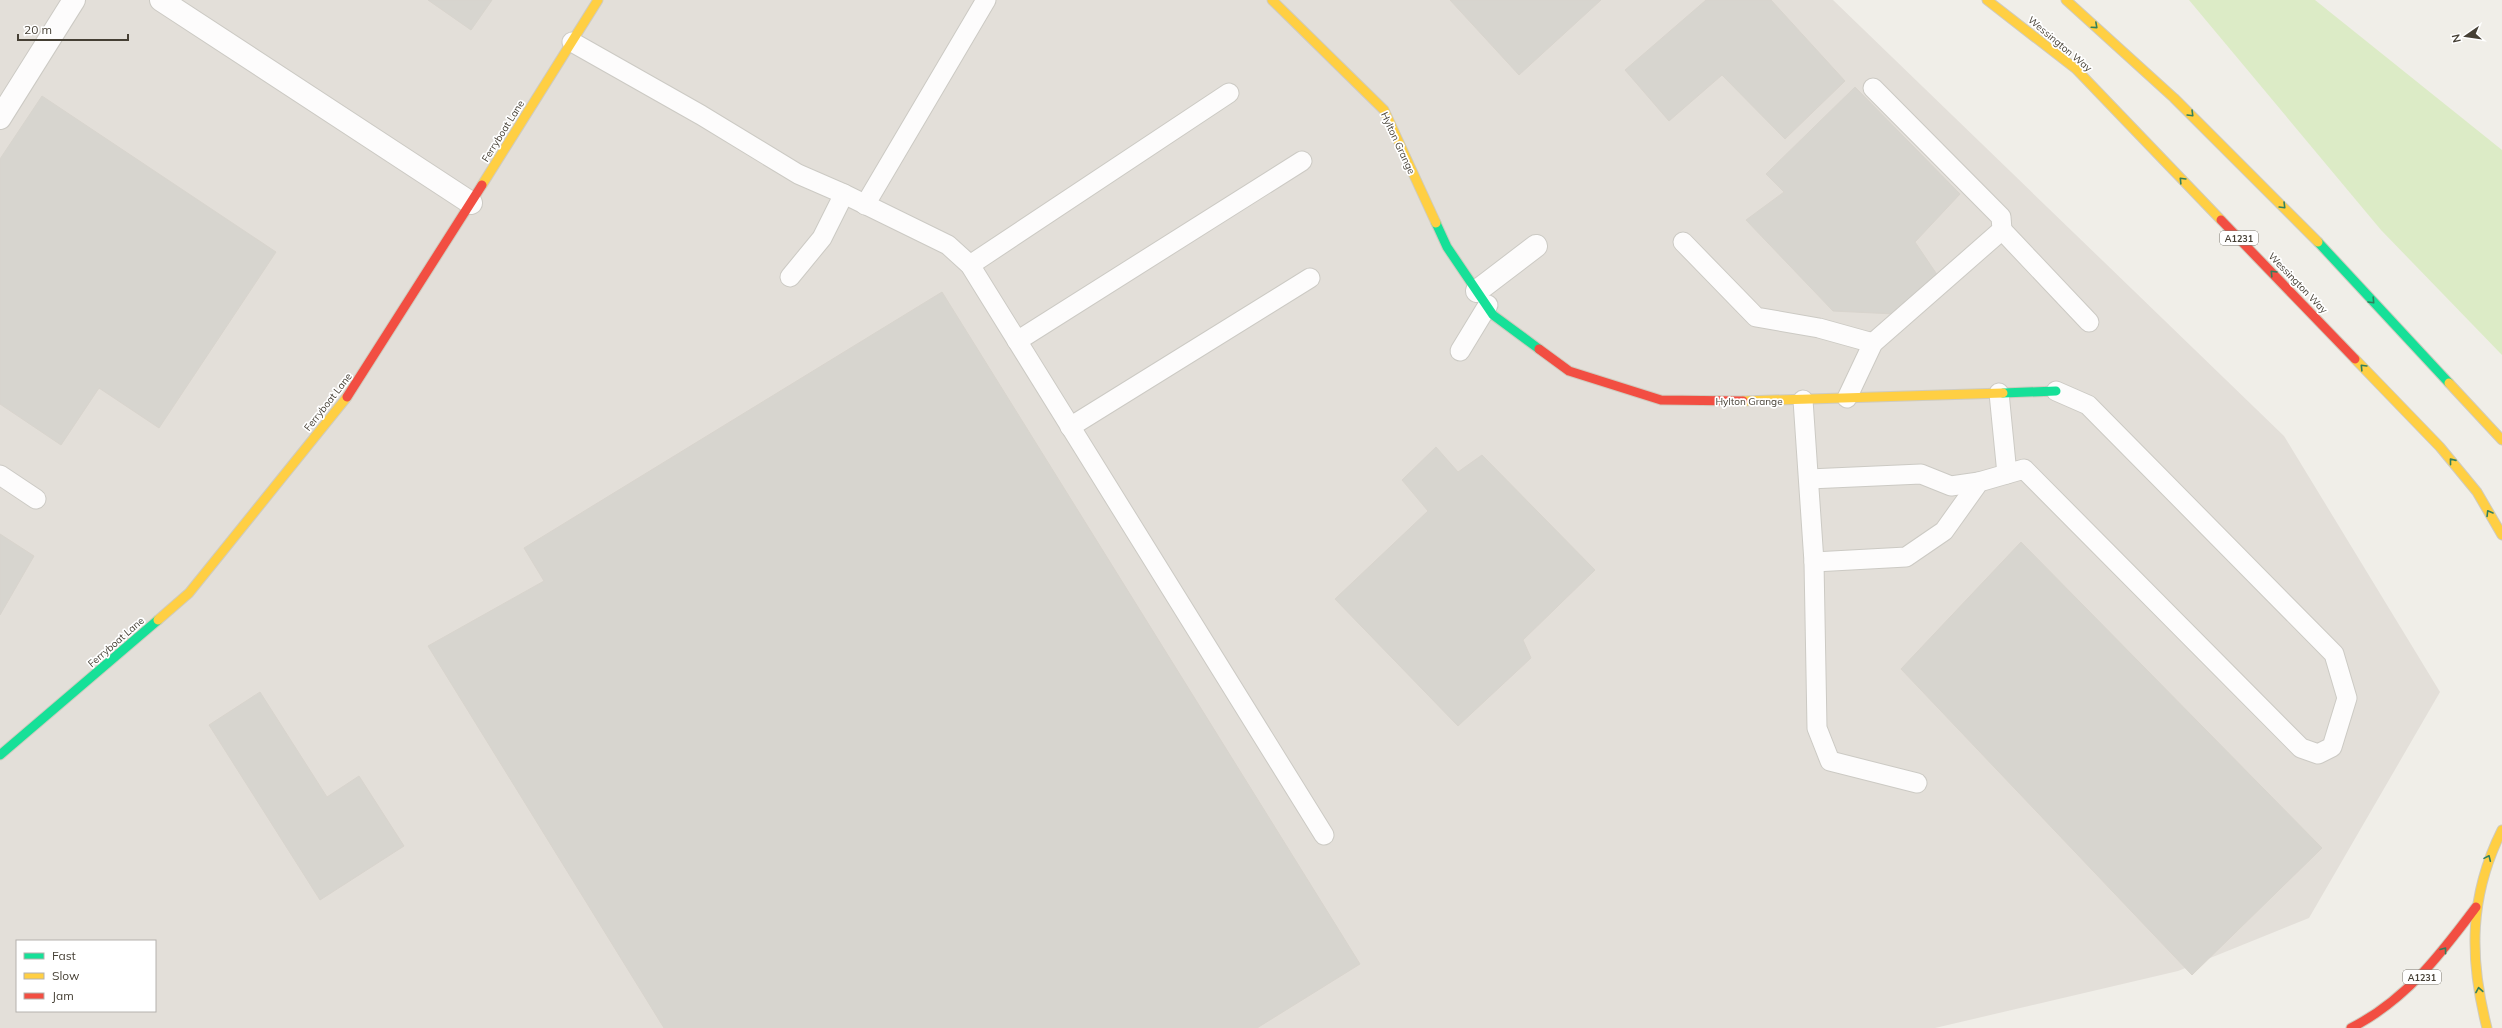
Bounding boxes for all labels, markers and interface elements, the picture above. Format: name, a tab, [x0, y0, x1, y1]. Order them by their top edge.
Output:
street label: Wessington Way	[2025, 13, 2095, 75]
scale bar	[18, 16, 128, 42]
north arrow	[2446, 16, 2486, 56]
one-way arrow	[2091, 21, 2098, 28]
text: 20 m	[24, 22, 52, 37]
text: N	[2449, 33, 2464, 44]
street label: Ferryboat Lane	[479, 98, 527, 164]
one-way arrow	[2186, 109, 2194, 117]
street label: Hylton Grange	[1378, 110, 1418, 176]
one-way arrow	[2179, 177, 2187, 185]
one-way arrow	[2278, 201, 2286, 209]
road number: A1231	[2220, 231, 2258, 245]
street label: Wessington Way	[2266, 250, 2331, 317]
one-way arrow	[2270, 270, 2278, 278]
one-way arrow	[2367, 296, 2375, 304]
one-way arrow	[2360, 364, 2368, 372]
street label: Ferryboat Lane	[301, 370, 355, 434]
street label: Hylton Grange	[1715, 395, 1783, 408]
one-way arrow	[2450, 459, 2457, 466]
one-way arrow	[2487, 510, 2494, 517]
street label: Ferryboat Lane	[85, 614, 147, 670]
one-way arrow	[2483, 855, 2491, 863]
legend	[16, 940, 156, 1012]
one-way arrow	[2439, 947, 2447, 954]
text: Fast	[52, 948, 76, 963]
text: Slow	[52, 968, 80, 983]
road number: A1231	[2403, 970, 2441, 984]
one-way arrow	[2475, 987, 2483, 993]
text: Jam	[52, 988, 74, 1003]

